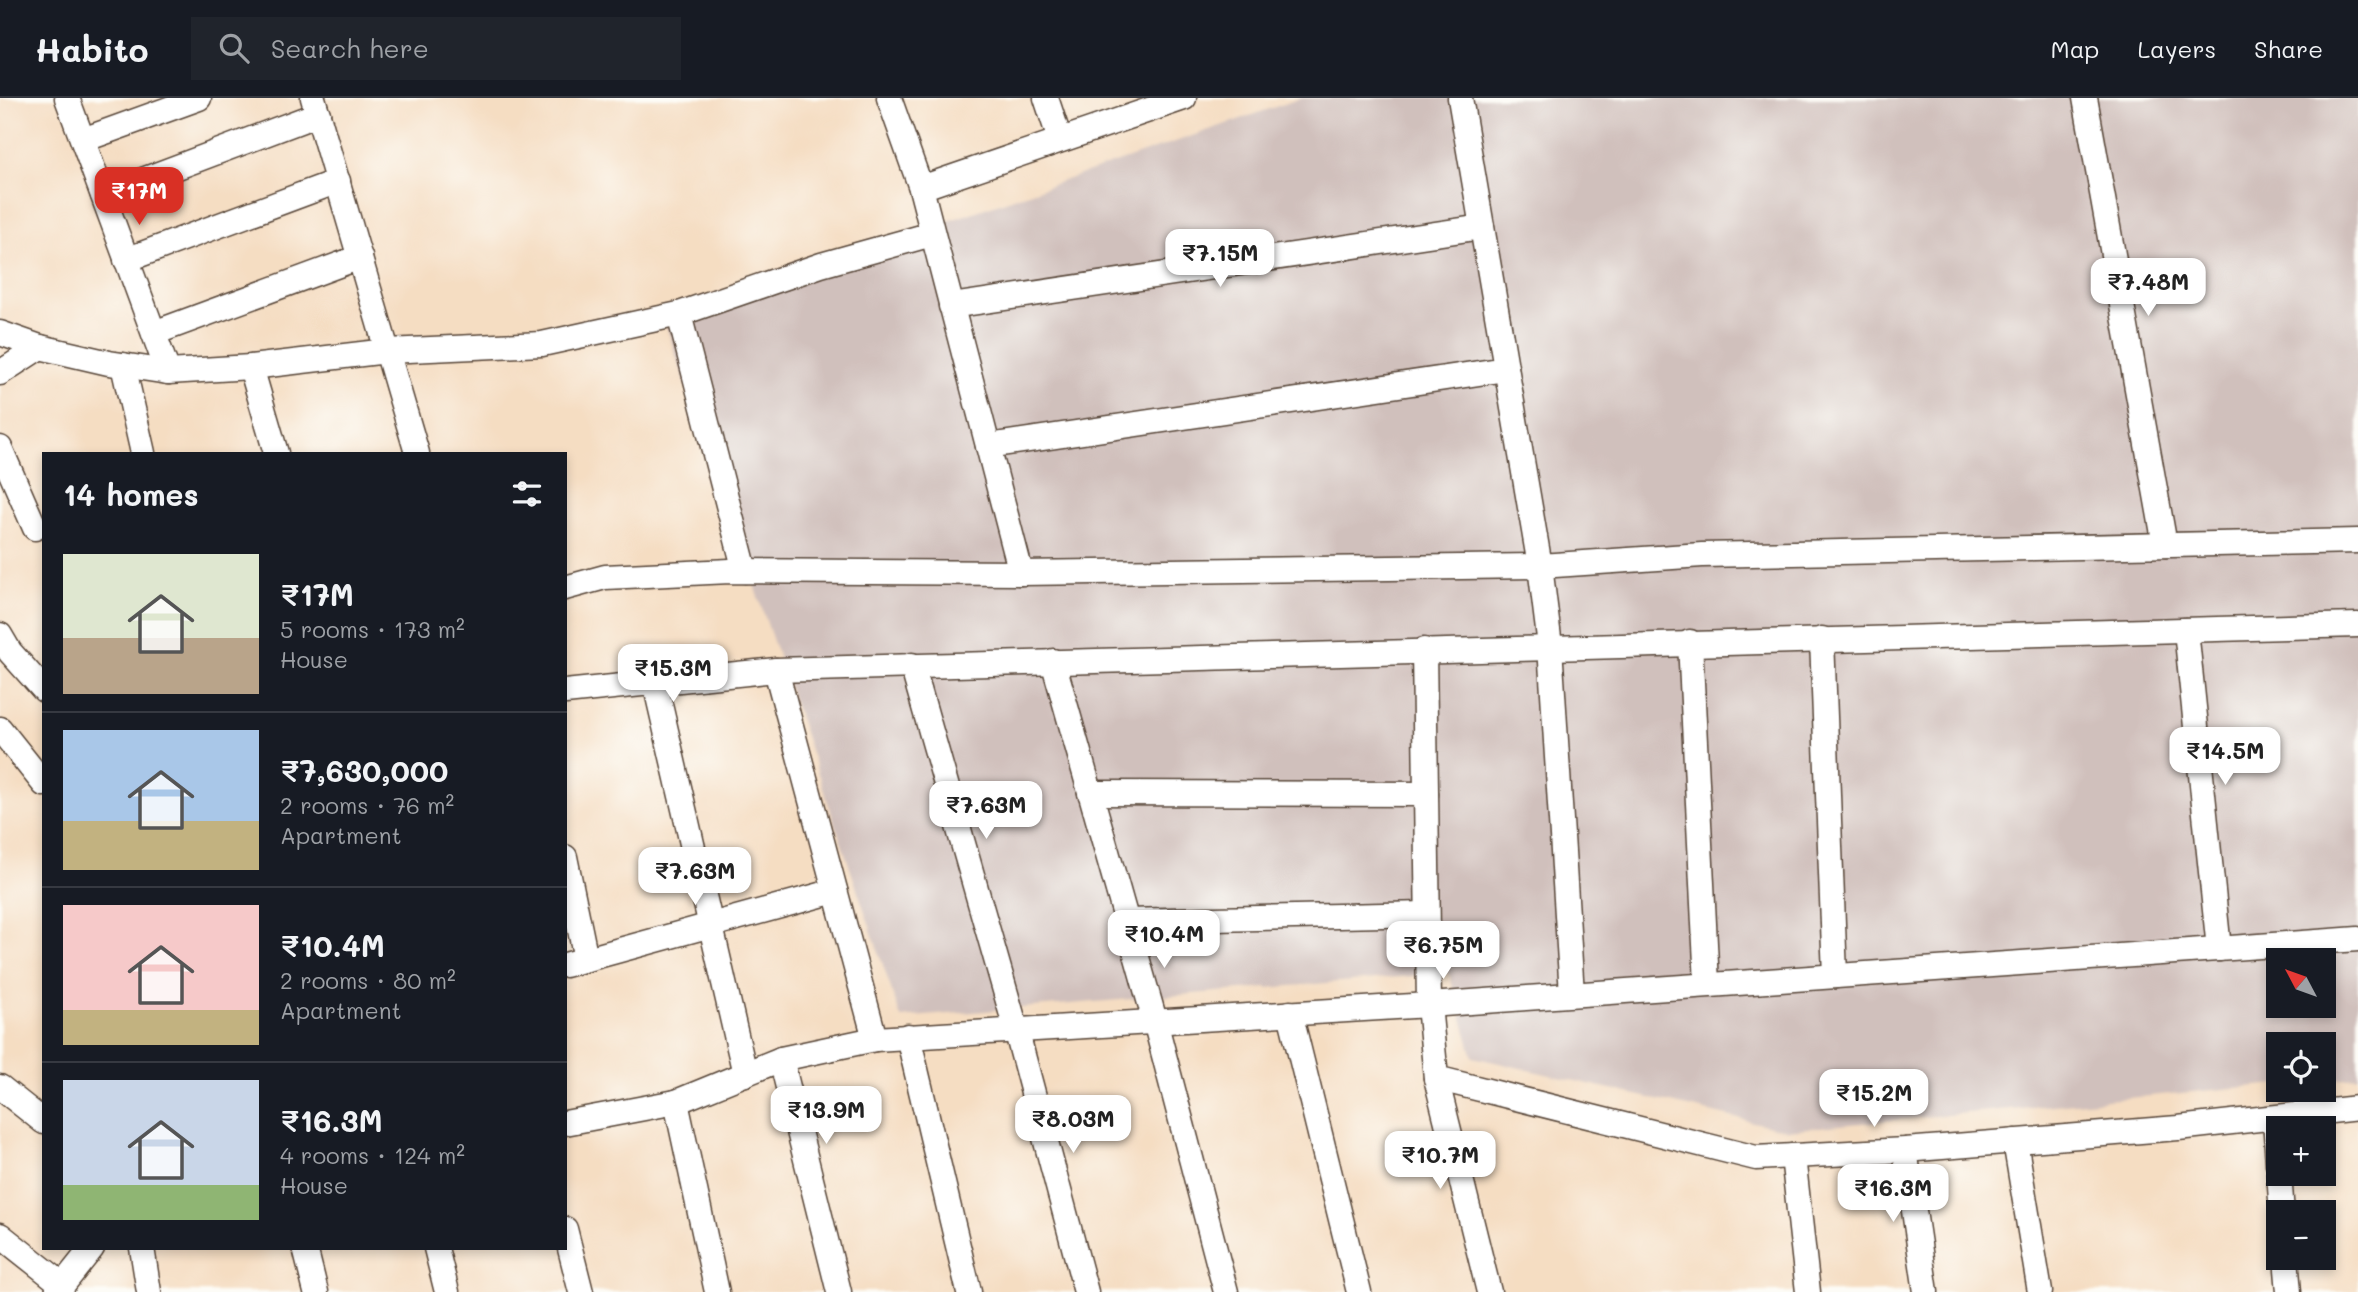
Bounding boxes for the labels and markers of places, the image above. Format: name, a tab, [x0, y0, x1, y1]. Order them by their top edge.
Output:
pin: ₹17M	[98, 167, 180, 227]
pin: ₹7.15M	[1163, 230, 1277, 289]
pin: ₹7.48M	[2091, 258, 2205, 318]
pin: ₹15.3M	[616, 644, 730, 704]
pin: ₹14.5M	[2168, 728, 2282, 787]
pin: ₹7.63M	[929, 782, 1043, 841]
pin: ₹7.63M	[638, 848, 752, 907]
pin: ₹10.4M	[1107, 910, 1221, 970]
pin: ₹6.75M	[1386, 922, 1500, 981]
pin: ₹15.2M	[1817, 1070, 1931, 1129]
pin: ₹13.9M	[769, 1086, 883, 1146]
pin: ₹8.03M	[1016, 1096, 1130, 1155]
pin: ₹10.7M	[1383, 1132, 1497, 1191]
pin: ₹16.3M	[1836, 1164, 1950, 1224]

